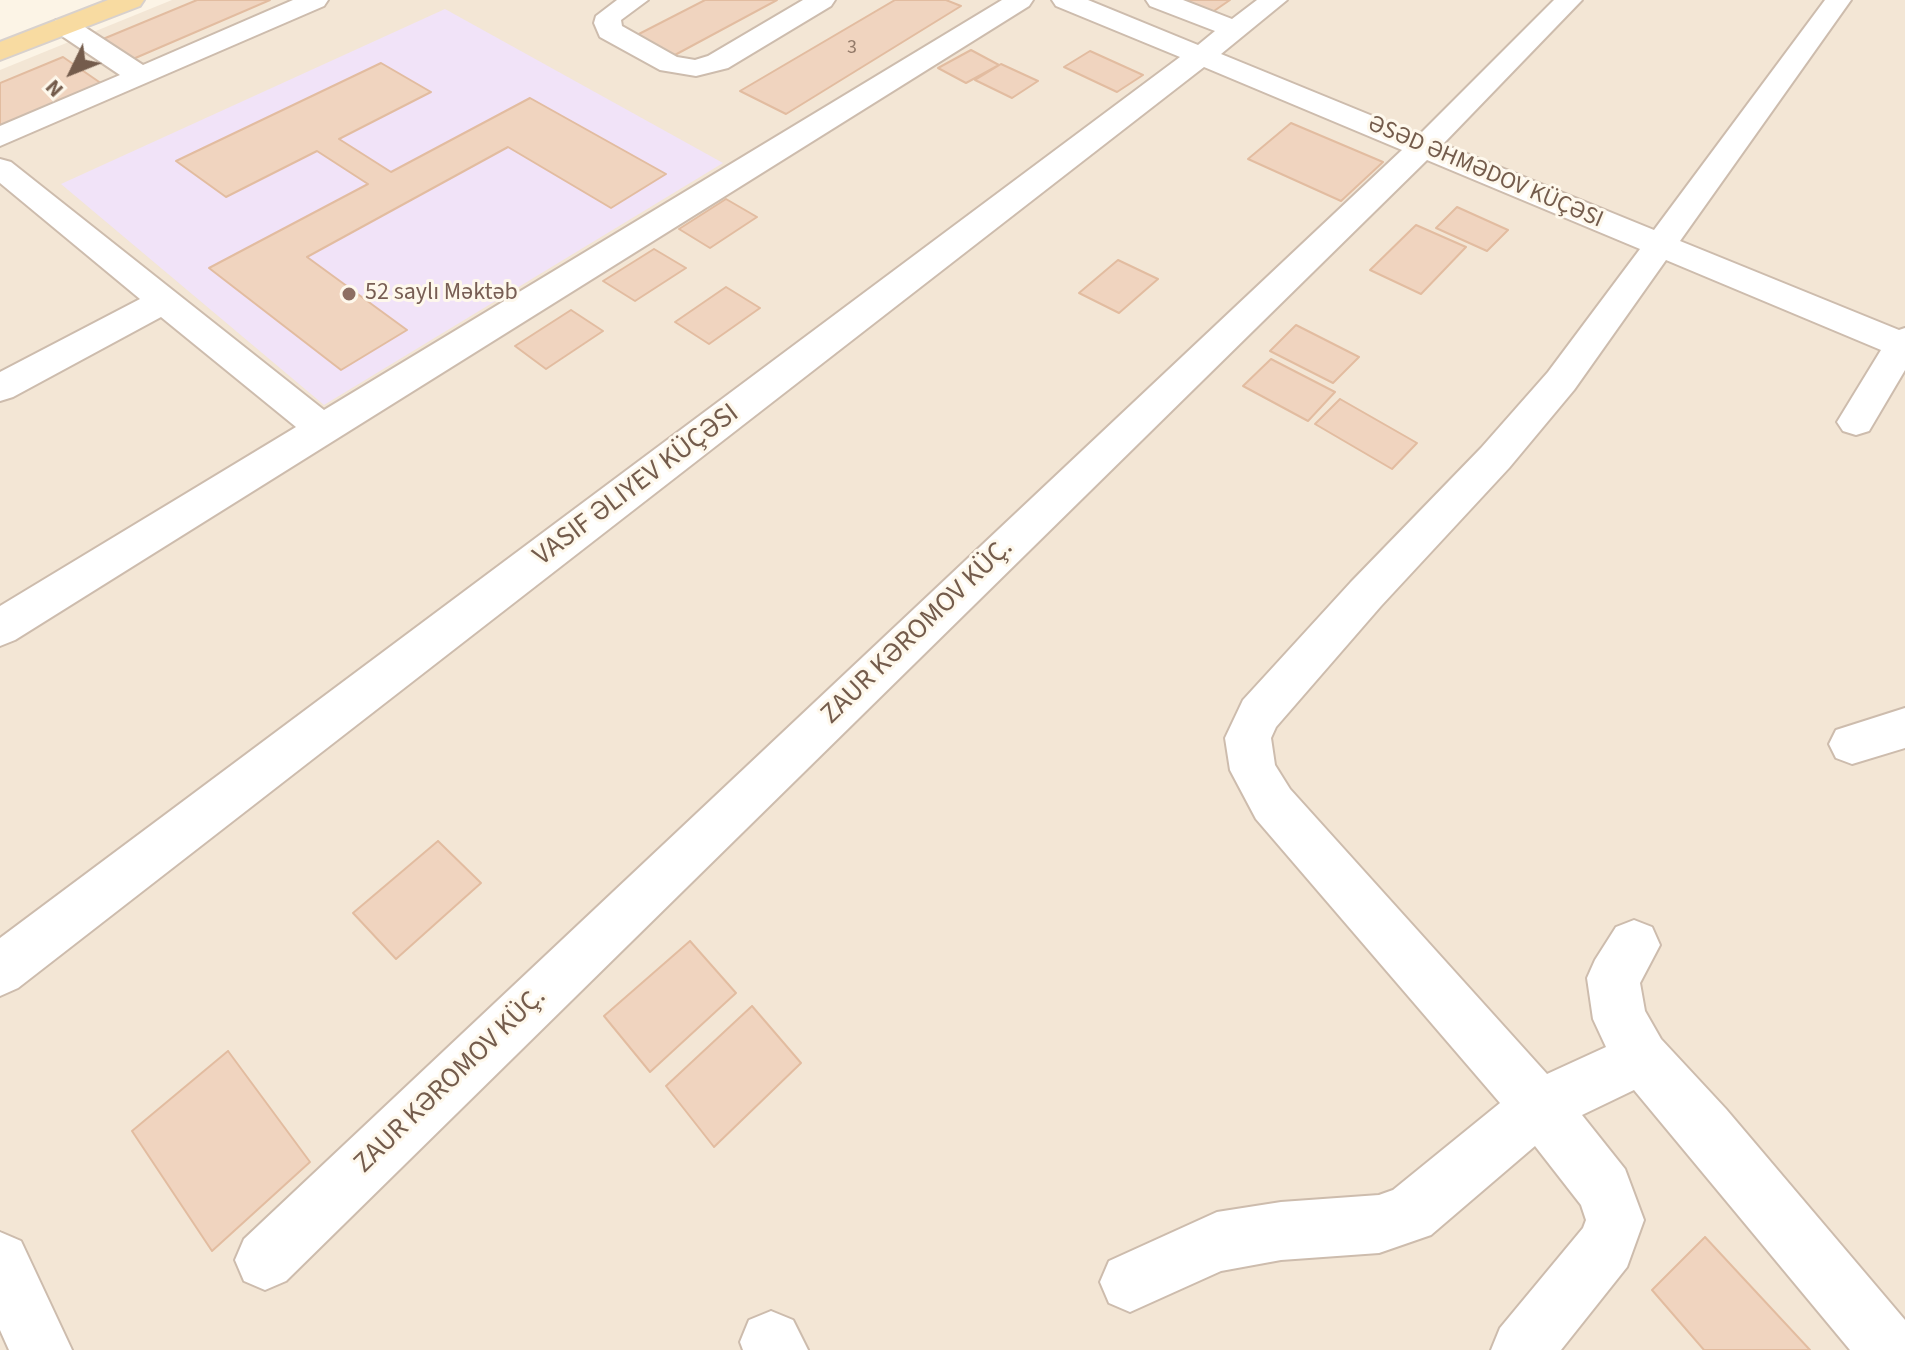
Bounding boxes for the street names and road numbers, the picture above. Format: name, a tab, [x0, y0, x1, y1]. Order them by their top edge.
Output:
street label: ƏSƏD ƏHMƏDOV KÜÇƏSI	[1363, 110, 1607, 236]
street label: VASIF ƏLIYEV KÜÇƏSI	[528, 398, 746, 574]
street label: ZAUR KƏROMOV KÜÇ.	[815, 532, 1021, 732]
street label: ZAUR KƏROMOV KÜÇ.	[348, 981, 554, 1181]

